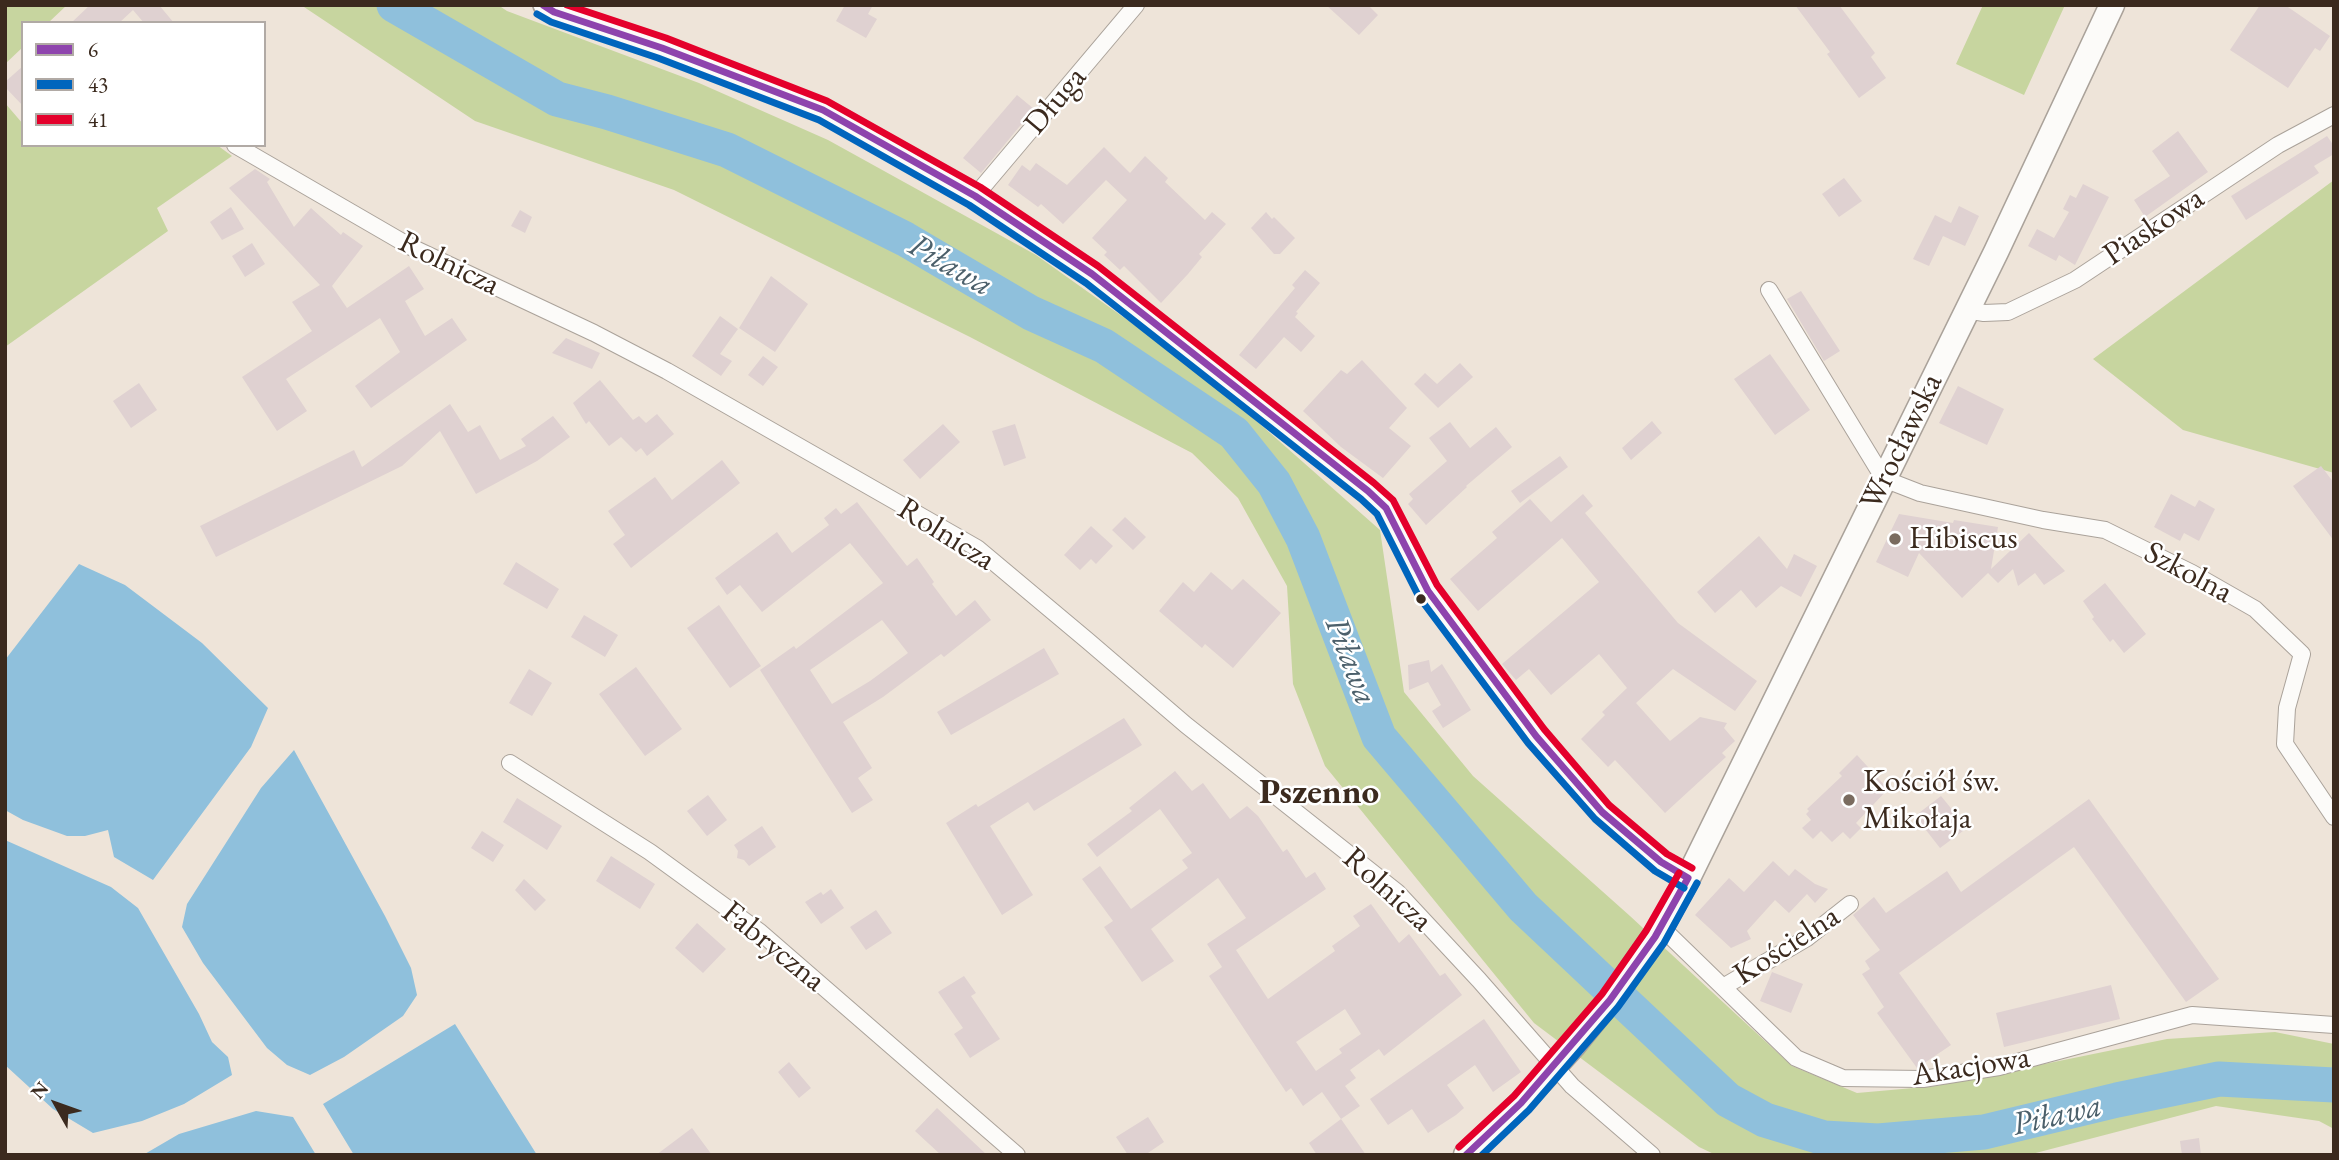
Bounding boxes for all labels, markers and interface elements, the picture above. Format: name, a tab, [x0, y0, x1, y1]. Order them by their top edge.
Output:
legend	[21, 21, 266, 147]
text: 6	[88, 36, 98, 63]
street label: Długa	[1017, 59, 1095, 143]
text: 43	[88, 71, 108, 98]
text: 41	[88, 106, 108, 133]
street label: Piaskowa	[2096, 179, 2212, 275]
street label: Rolnicza	[392, 223, 506, 305]
water label: Piława	[901, 226, 999, 306]
street label: Wrocławska	[1853, 367, 1951, 517]
street label: Rolnicza	[890, 490, 1002, 580]
place label: Hibiscus	[1909, 520, 2018, 558]
marker: Hibiscus	[1887, 531, 1903, 547]
street label: Szkolna	[2137, 534, 2239, 612]
unlabelled marker	[1414, 592, 1428, 606]
water label: Piława	[1315, 612, 1385, 710]
place label: Kościół św. Mikołaja	[1863, 763, 2000, 838]
district label: Pszenno	[1259, 772, 1379, 814]
marker: Kościół św. Mikołaja	[1841, 792, 1857, 808]
street label: Rolnicza	[1334, 840, 1440, 940]
street label: Fabryczna	[713, 894, 833, 1000]
street label: Kościelna	[1727, 898, 1847, 994]
street label: Akacjowa	[1909, 1039, 2033, 1095]
north arrow	[21, 1069, 91, 1139]
text: N	[25, 1076, 54, 1104]
water label: Piława	[2008, 1087, 2106, 1145]

